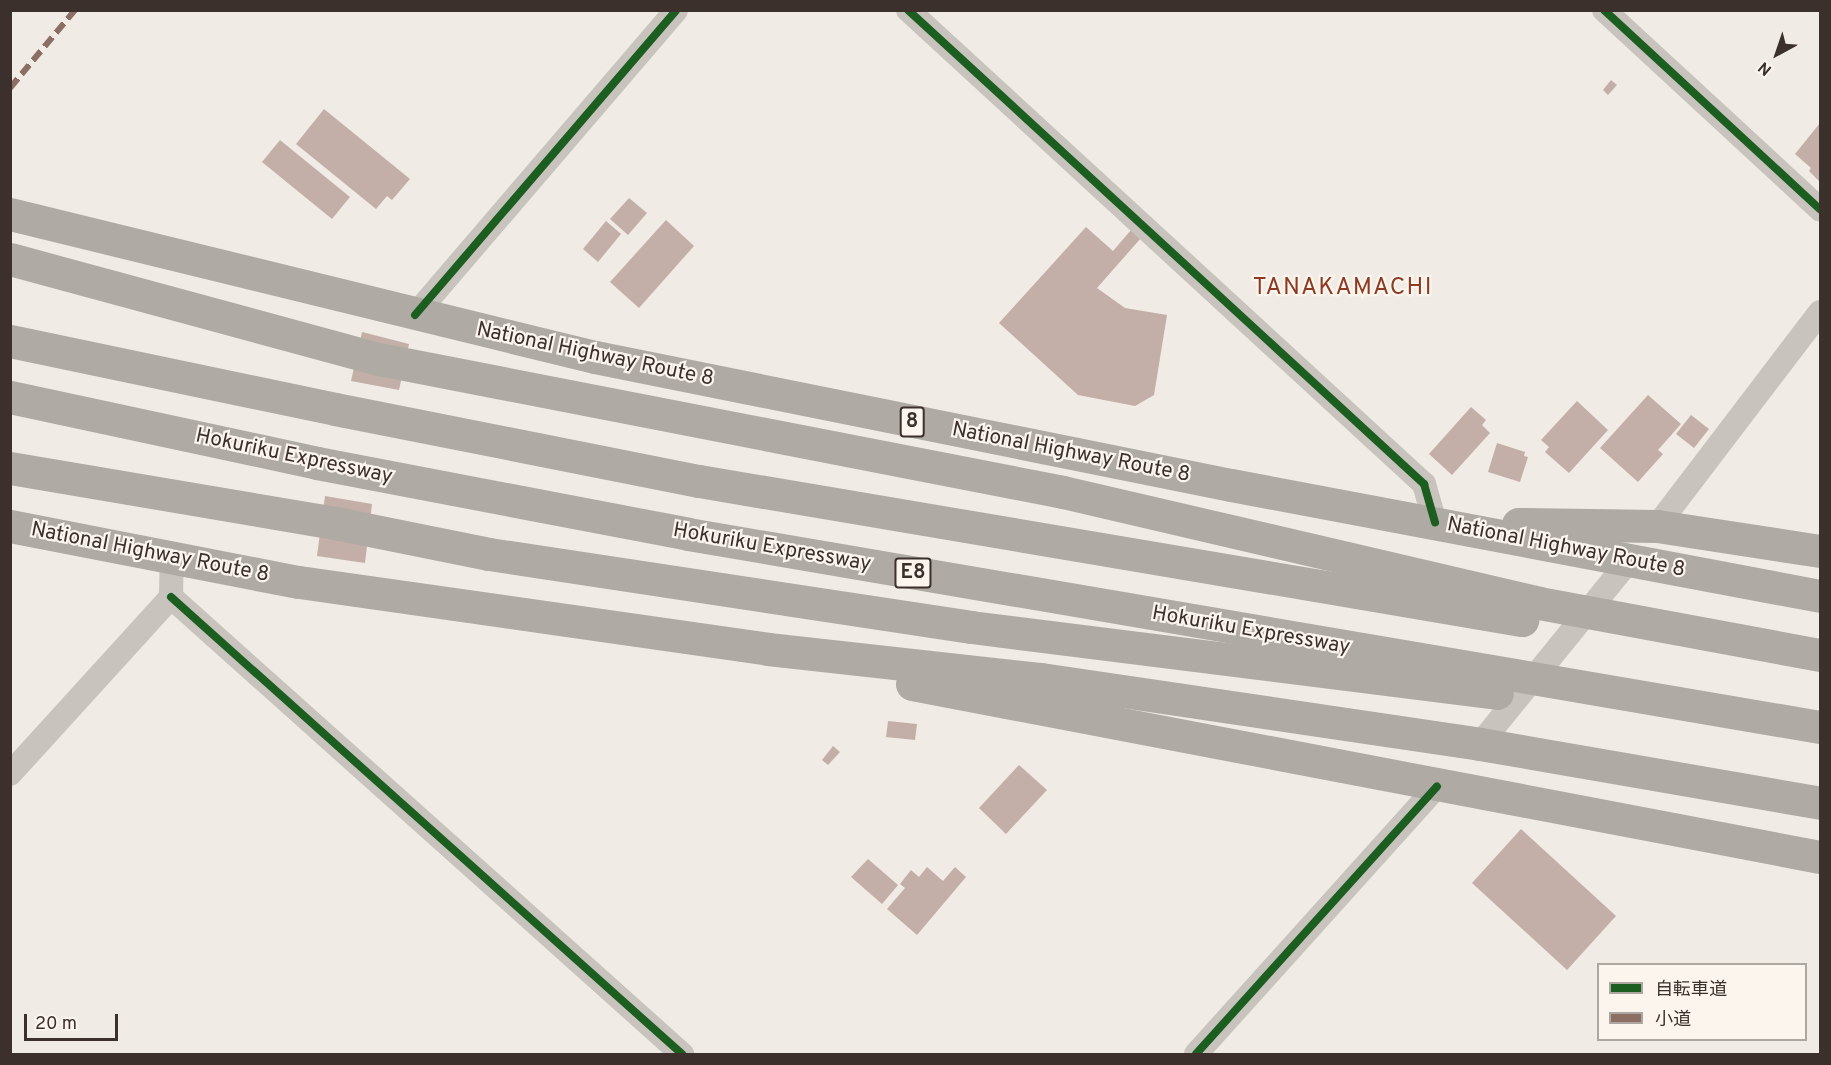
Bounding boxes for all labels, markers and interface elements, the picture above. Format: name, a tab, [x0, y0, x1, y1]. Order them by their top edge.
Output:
north arrow	[1747, 24, 1807, 84]
text: N	[1755, 56, 1776, 79]
district label: TANAKAMACHI	[1253, 275, 1433, 303]
street label: National Highway Route 8	[474, 318, 716, 392]
road number: 8	[898, 405, 926, 439]
street label: National Highway Route 8	[950, 418, 1192, 488]
street label: Hokuriku Expressway	[193, 424, 395, 490]
street label: National Highway Route 8	[1445, 513, 1687, 583]
street label: National Highway Route 8	[29, 518, 271, 588]
street label: Hokuriku Expressway	[671, 518, 873, 578]
road number: E8	[894, 556, 932, 590]
street label: Hokuriku Expressway	[1150, 601, 1352, 661]
legend	[1597, 963, 1807, 1041]
text: 自転車道	[1655, 979, 1727, 1002]
scale bar	[27, 1002, 122, 1040]
text: 小道	[1655, 1009, 1691, 1032]
text: 20 m	[35, 1013, 77, 1036]

